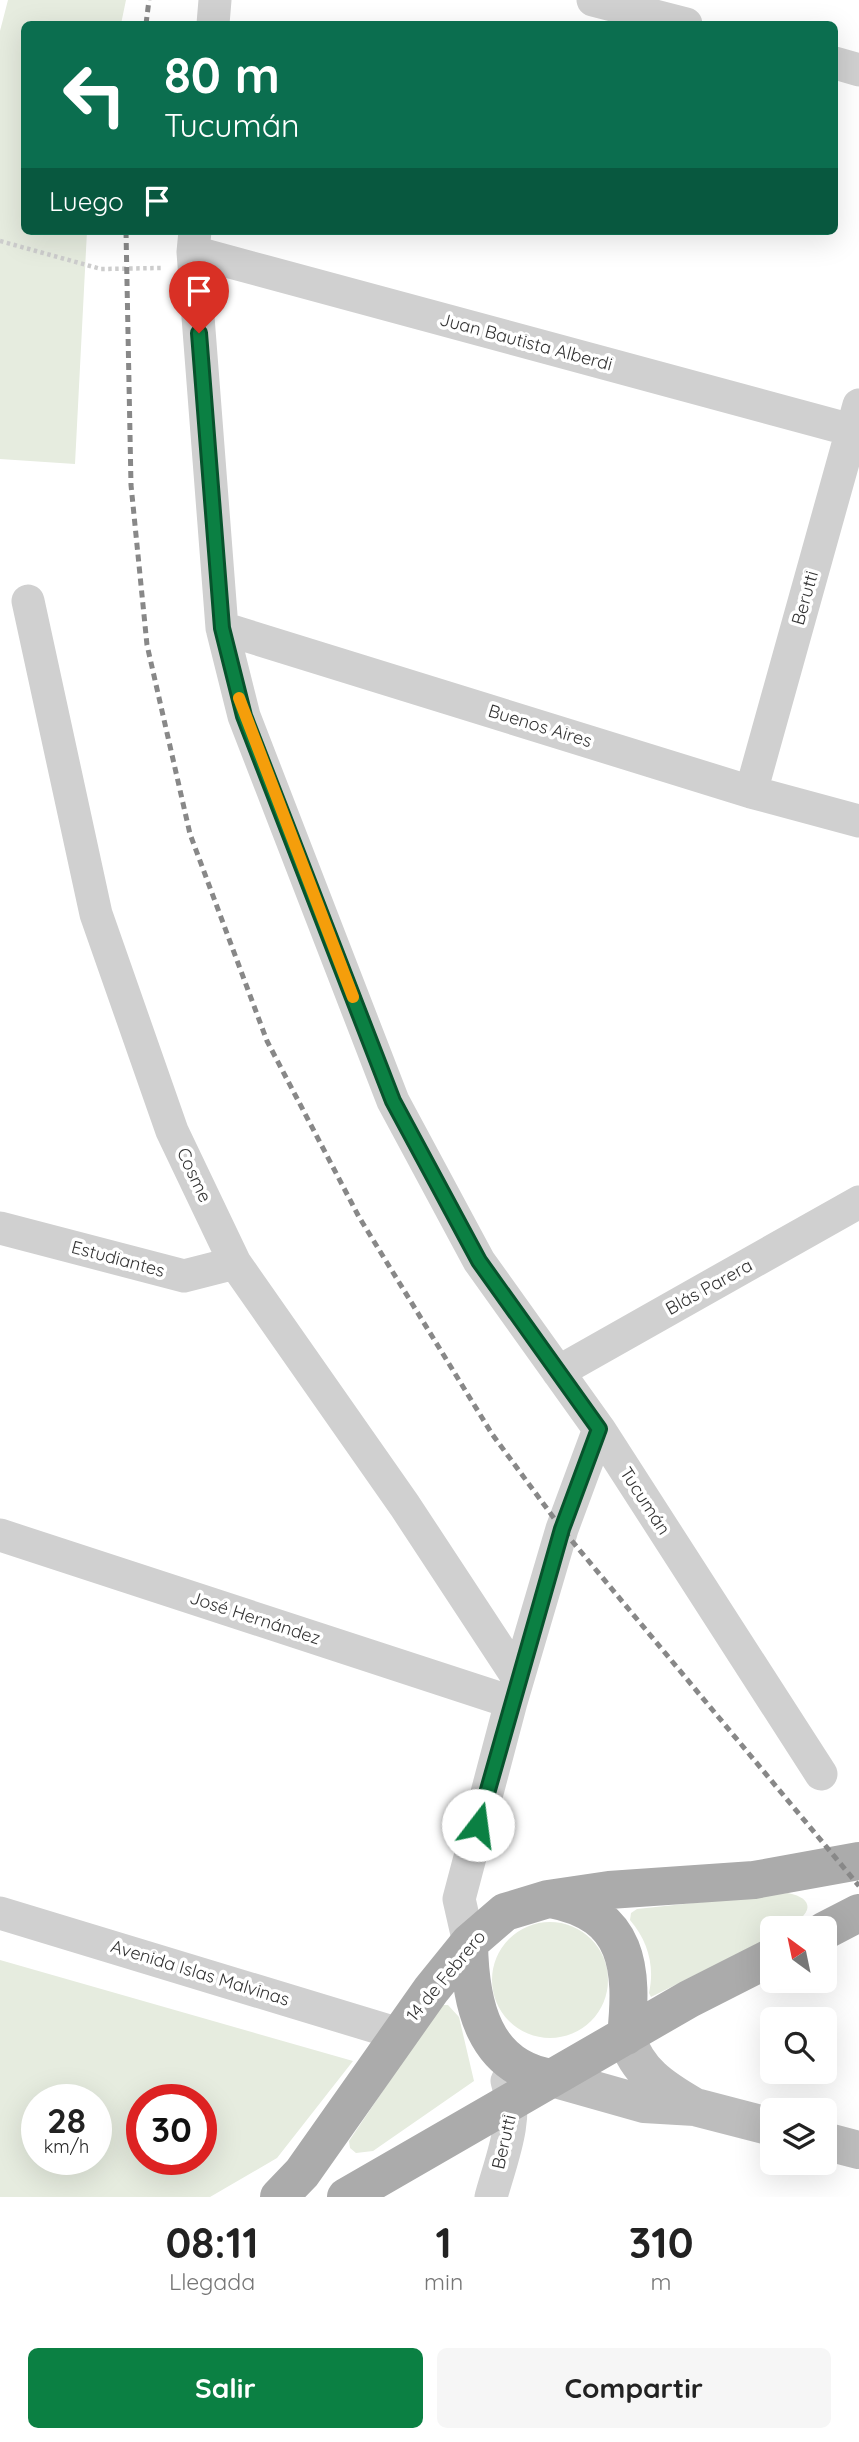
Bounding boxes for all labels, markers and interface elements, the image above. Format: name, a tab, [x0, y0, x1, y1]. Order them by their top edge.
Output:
text: 80 m	[164, 44, 280, 105]
icon: left	[49, 49, 140, 140]
text: Tucumán	[164, 105, 300, 145]
icon: arrive	[138, 182, 176, 220]
text: Luego	[49, 185, 124, 218]
pin	[169, 261, 229, 333]
icon: arrive	[180, 272, 218, 310]
street label: Juan Bautista Alberdi	[437, 307, 615, 376]
street label: Berutti	[786, 568, 823, 628]
street label: Buenos Aires	[485, 699, 595, 752]
street label: Cosme	[172, 1144, 217, 1206]
street label: Estudiantes	[69, 1235, 167, 1282]
street label: Blás Parera	[661, 1253, 756, 1320]
street label: Tucumán	[615, 1462, 676, 1539]
street label: José Hernández	[187, 1586, 323, 1650]
position arrow	[441, 1788, 515, 1862]
north arrow	[760, 1916, 836, 1993]
map controls	[760, 1916, 837, 2175]
street label: 14 de Febrero	[401, 1925, 490, 2026]
street label: Avenida Islas Malvinas	[108, 1934, 292, 2011]
button: search	[760, 2007, 837, 2084]
speed limit sign: 30	[126, 2084, 217, 2175]
text: 28	[47, 2098, 86, 2142]
button: layers	[760, 2098, 837, 2175]
street label: Berutti	[486, 2112, 521, 2171]
text: km/h	[44, 2135, 89, 2158]
text: 08:11	[166, 2216, 258, 2269]
text: 1	[435, 2216, 452, 2269]
text: 310	[629, 2216, 693, 2269]
text: Llegada	[169, 2267, 255, 2296]
text: min	[424, 2267, 463, 2296]
text: m	[651, 2267, 672, 2296]
button: Salir	[28, 2348, 423, 2428]
button: Compartir	[437, 2348, 831, 2428]

